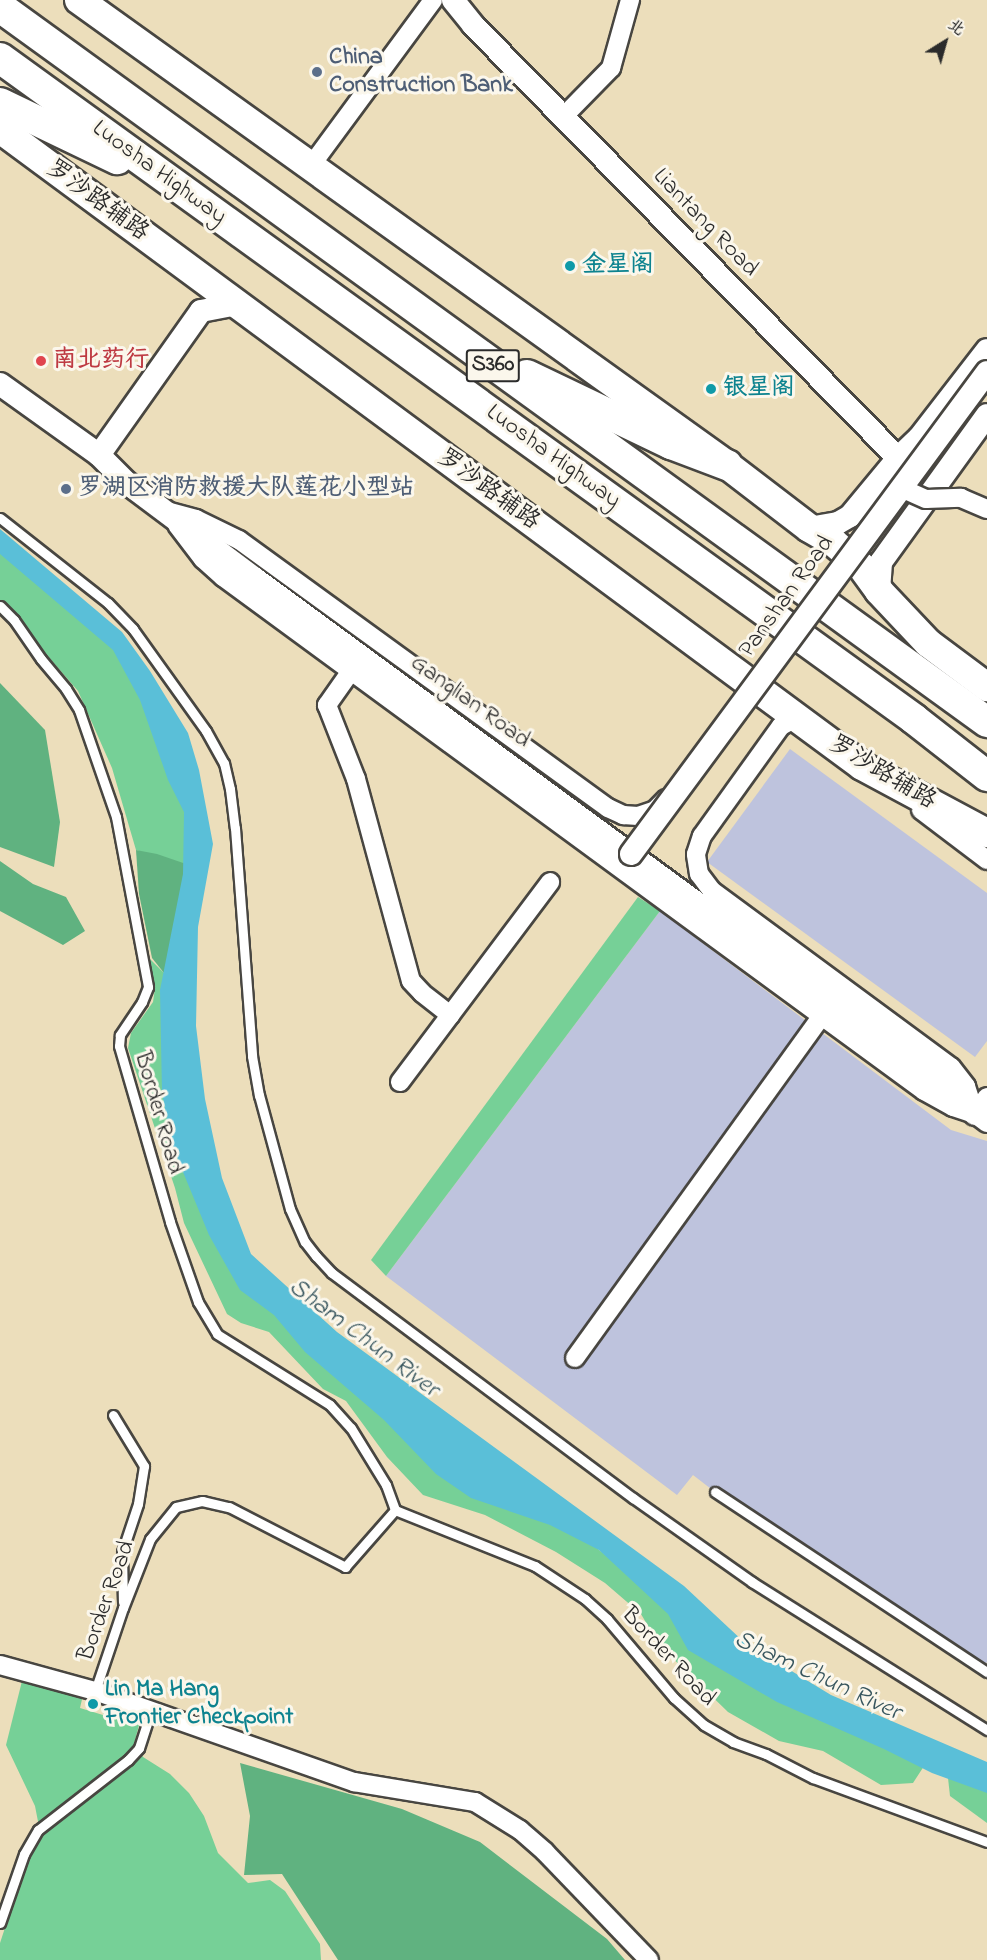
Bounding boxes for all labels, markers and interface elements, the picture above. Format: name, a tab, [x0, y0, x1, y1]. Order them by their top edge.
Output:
north arrow	[915, 12, 975, 72]
text: 北	[942, 13, 969, 42]
place label: China Construction Bank	[329, 44, 513, 100]
marker: China Construction Bank	[310, 65, 324, 79]
street label: Luosha Highway	[86, 115, 232, 231]
street label: 罗沙路辅路	[40, 154, 154, 248]
street label: Liantang Road	[646, 163, 764, 283]
place label: 金星阁	[582, 252, 654, 280]
marker: 金星阁	[563, 259, 577, 273]
place label: 南北药行	[53, 347, 149, 375]
road number: S360	[464, 347, 522, 385]
marker: 南北药行	[34, 354, 48, 368]
place label: 银星阁	[723, 375, 795, 403]
marker: 银星阁	[704, 382, 718, 396]
street label: Luosha Highway	[480, 399, 626, 515]
street label: 罗沙路辅路	[431, 443, 545, 537]
place label: 罗湖区消防救援大队莲花小型站	[78, 475, 414, 503]
marker: 罗湖区消防救援大队莲花小型站	[59, 482, 73, 496]
street label: Panshan Road	[733, 530, 841, 664]
street label: Ganglian Road	[404, 649, 536, 755]
street label: 罗沙路辅路	[823, 730, 941, 816]
street label: Border Road	[127, 1048, 189, 1178]
water label: Sham Chun River	[282, 1272, 444, 1406]
street label: Border Road	[72, 1537, 142, 1665]
street label: Border Road	[615, 1601, 721, 1713]
water label: Sham Chun River	[729, 1625, 905, 1729]
place label: Lin Ma Hang Frontier Checkpoint	[105, 1676, 293, 1732]
marker: Lin Ma Hang Frontier Checkpoint	[86, 1697, 100, 1711]

